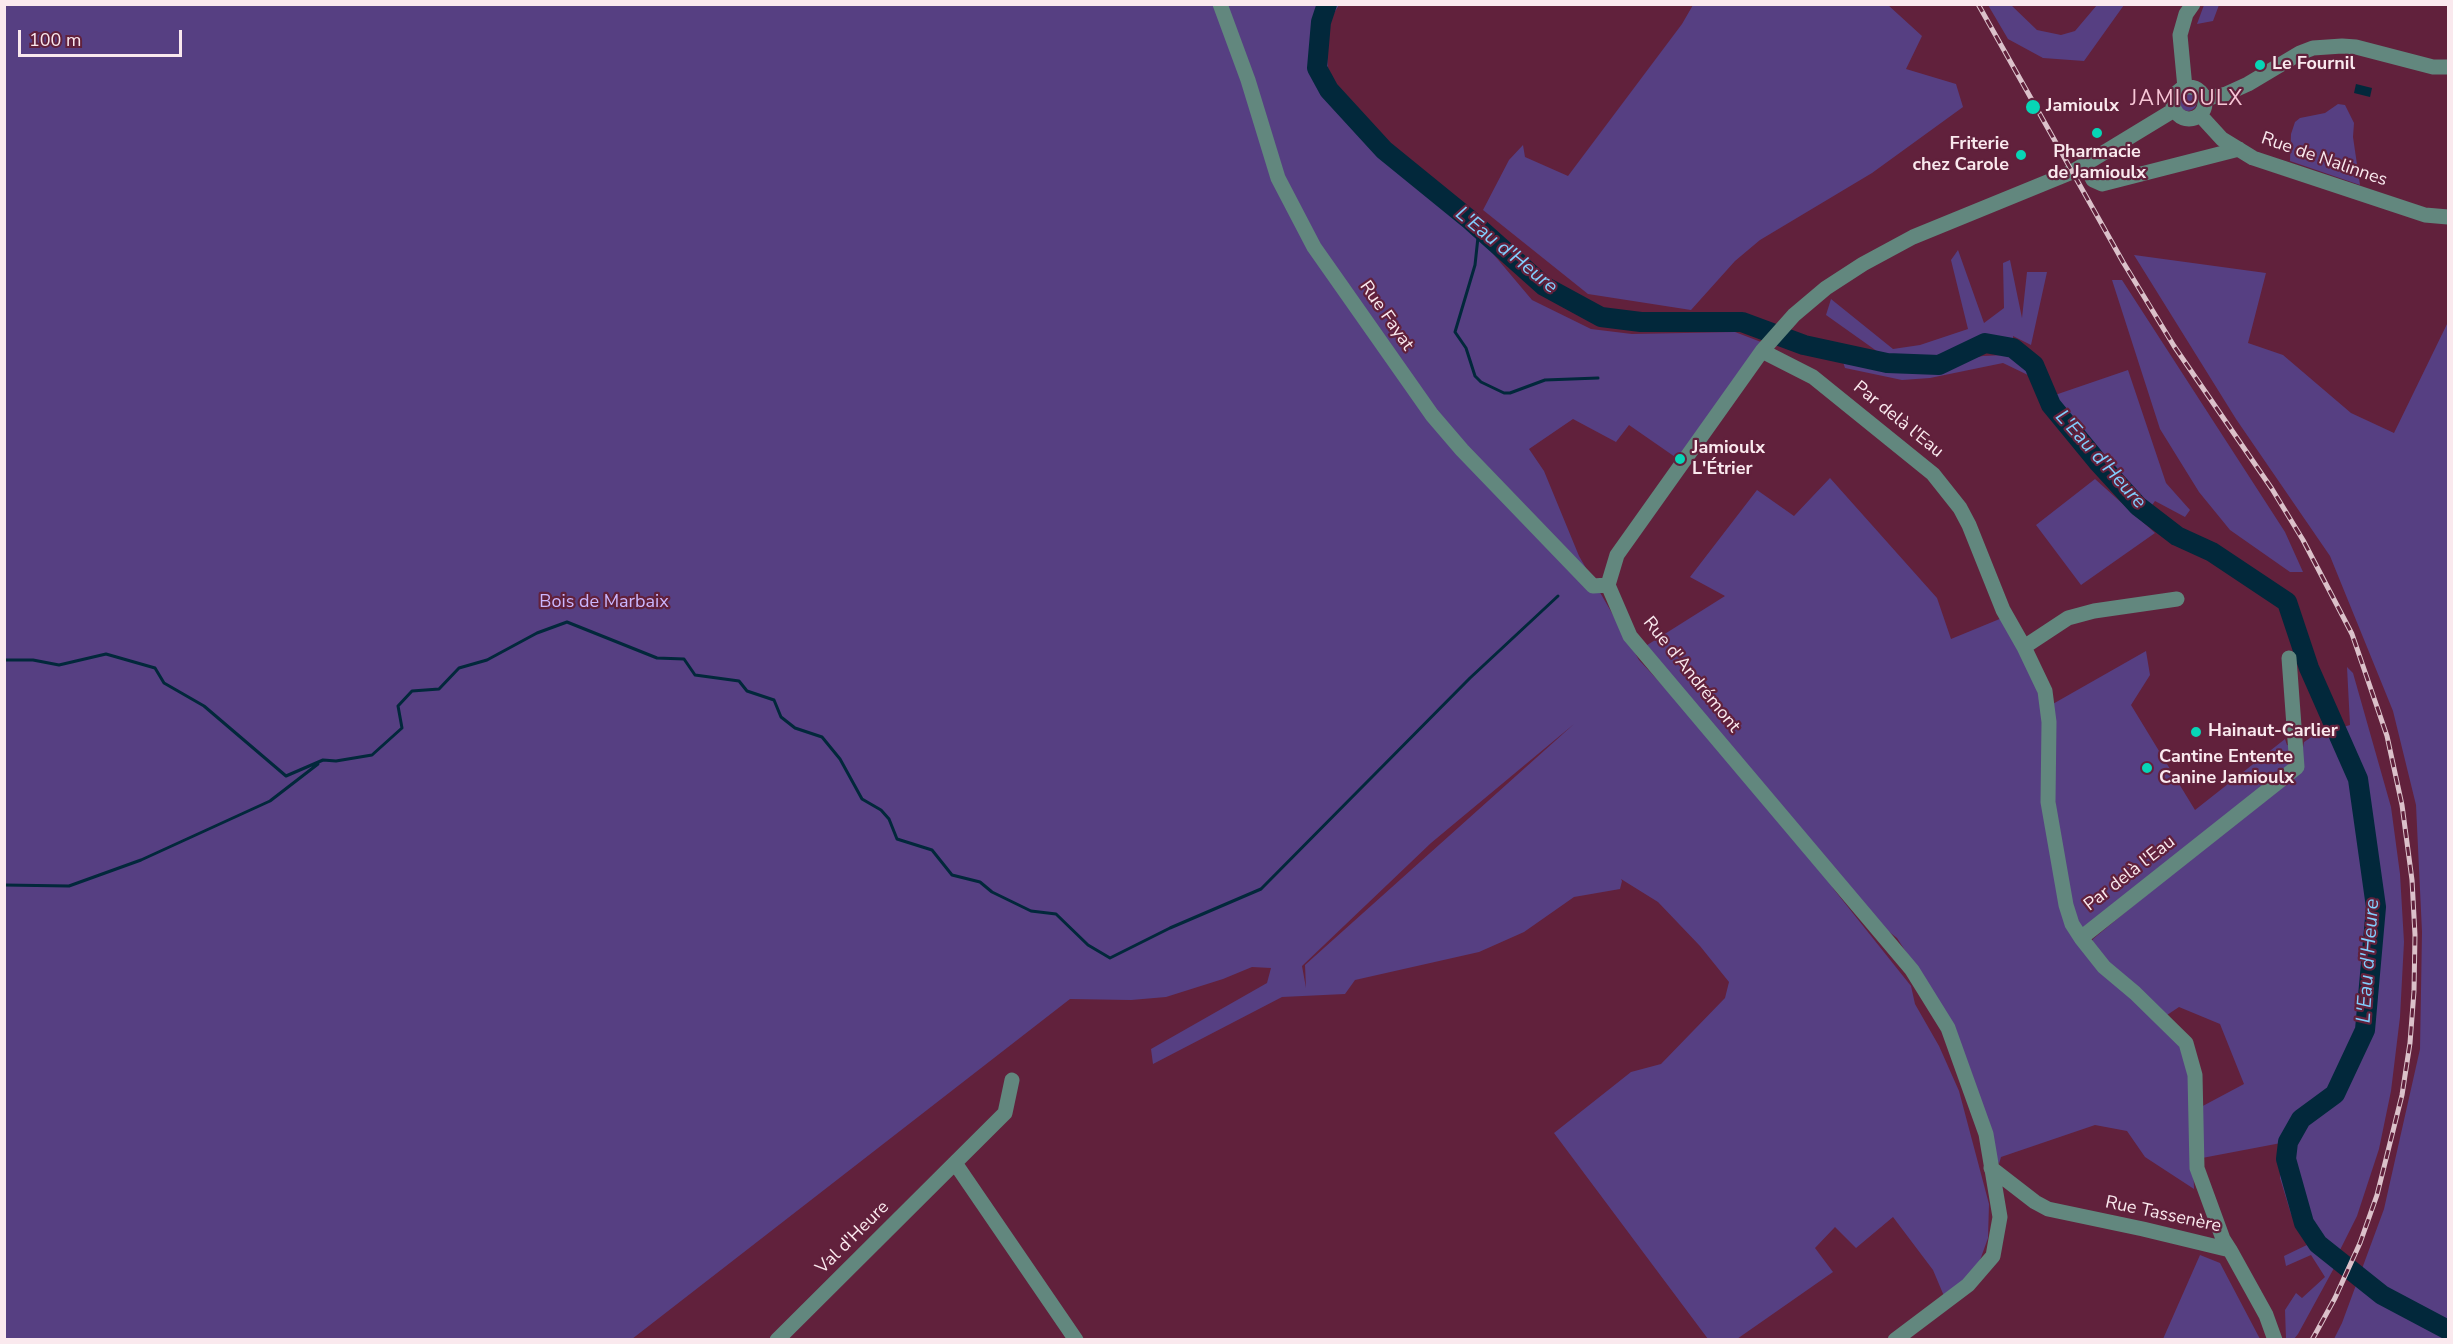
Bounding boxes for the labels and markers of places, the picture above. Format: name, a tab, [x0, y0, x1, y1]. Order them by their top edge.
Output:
place label: Le Fournil	[2272, 54, 2355, 76]
marker: Le Fournil	[2253, 58, 2267, 72]
place label: Jamioulx	[2046, 96, 2119, 118]
marker: Jamioulx	[2024, 98, 2042, 116]
marker: Pharmacie de Jamioulx	[2090, 126, 2104, 140]
place label: Friterie chez Carole	[1913, 134, 2009, 176]
place label: Pharmacie de Jamioulx	[2048, 142, 2146, 184]
marker: Friterie chez Carole	[2014, 148, 2028, 162]
place label: Jamioulx L'Étrier	[1692, 438, 1765, 480]
marker: Jamioulx L'Étrier	[1673, 452, 1687, 466]
place label: Hainaut-Carlier	[2208, 721, 2338, 743]
marker: Hainaut-Carlier	[2189, 725, 2203, 739]
place label: Cantine Entente Canine Jamioulx	[2159, 747, 2294, 789]
marker: Cantine Entente Canine Jamioulx	[2140, 761, 2154, 775]

